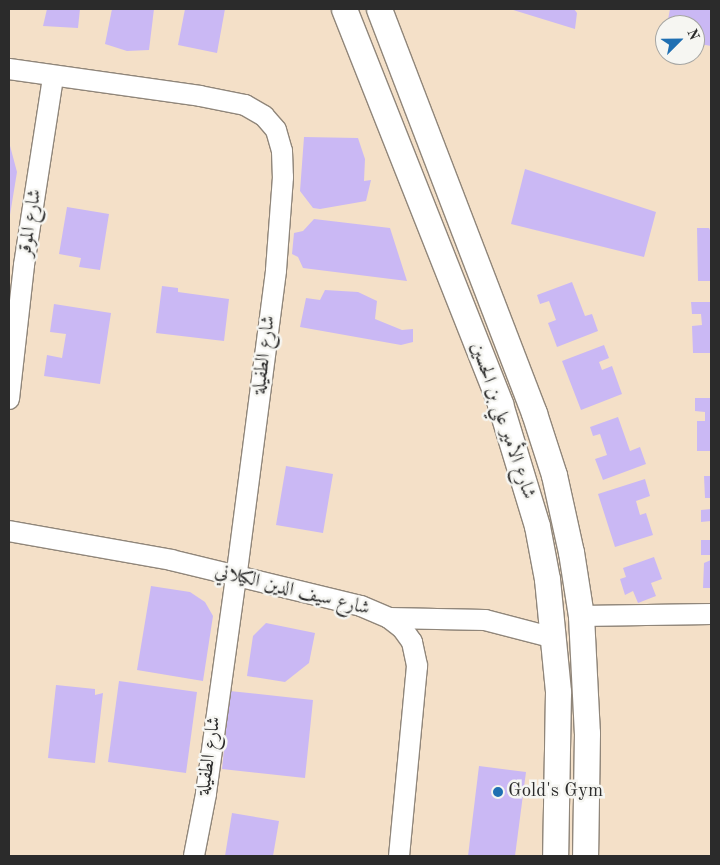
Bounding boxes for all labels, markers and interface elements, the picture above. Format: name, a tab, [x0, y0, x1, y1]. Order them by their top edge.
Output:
north arrow	[655, 15, 705, 65]
text: N	[684, 27, 701, 42]
street label: شارع الموقر	[14, 188, 48, 258]
street label: شارع الطفيلة	[249, 314, 281, 396]
street label: شارع الأمير علي بن الحسين	[465, 340, 539, 502]
street label: شارع سيف الدين الكيلاني	[212, 561, 372, 621]
street label: شارع الطفيلة	[193, 715, 227, 797]
place label: Gold's Gym	[508, 781, 603, 803]
marker: Gold's Gym	[492, 786, 504, 798]

